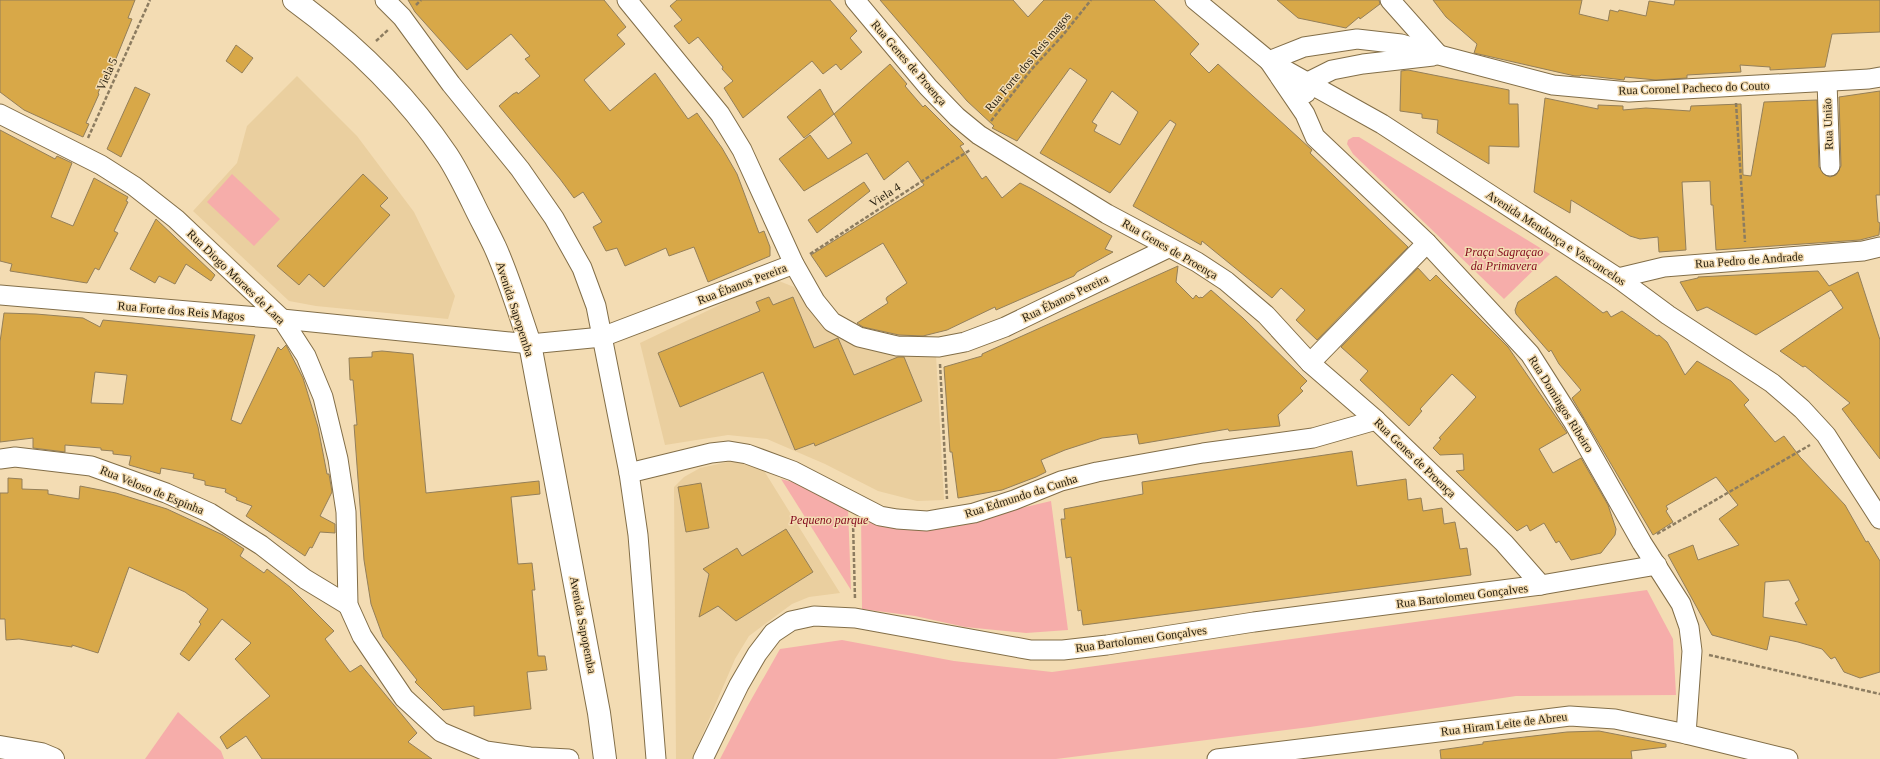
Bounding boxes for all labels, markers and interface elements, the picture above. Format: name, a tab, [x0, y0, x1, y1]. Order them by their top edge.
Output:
street label: Rua Forte dos Reis magos	[982, 9, 1074, 115]
street label: Rua Genes de Proença	[868, 18, 950, 109]
street label: Viela 5	[94, 56, 120, 92]
street label: Rua Coronel Pacheco do Couto	[1618, 78, 1770, 98]
street label: Rua União	[1820, 98, 1836, 150]
street label: Viela 4	[867, 180, 903, 210]
street label: Avenida Mendonça e Vasconcelos	[1483, 188, 1629, 289]
street label: Rua Genes de Proença	[1120, 216, 1221, 282]
street label: Rua Diogo Moraes de Lara	[184, 227, 288, 328]
park label: Praça Sagraçao da Primavera	[1464, 245, 1543, 273]
street label: Rua Pedro de Andrade	[1694, 249, 1804, 271]
street label: Avenida Sapopemba	[493, 260, 537, 359]
street label: Rua Ébanos Pereira	[695, 260, 789, 307]
street label: Rua Ébanos Pereira	[1019, 271, 1111, 325]
street label: Rua Forte dos Reis Magos	[117, 298, 245, 324]
street label: Rua Domingos Ribeiro	[1526, 353, 1596, 455]
street label: Rua Genes de Proença	[1371, 415, 1459, 501]
street label: Rua Veloso de Espinha	[98, 463, 207, 517]
street label: Rua Edmundo da Cunha	[963, 471, 1080, 521]
park label: Pequeno parque	[789, 513, 869, 527]
street label: Avenida Sapopemba	[567, 575, 599, 675]
street label: Rua Bartolomeu Gonçalves	[1395, 581, 1529, 611]
street label: Rua Bartolomeu Gonçalves	[1074, 623, 1208, 655]
street label: Rua Hiram Leite de Abreu	[1440, 709, 1568, 739]

